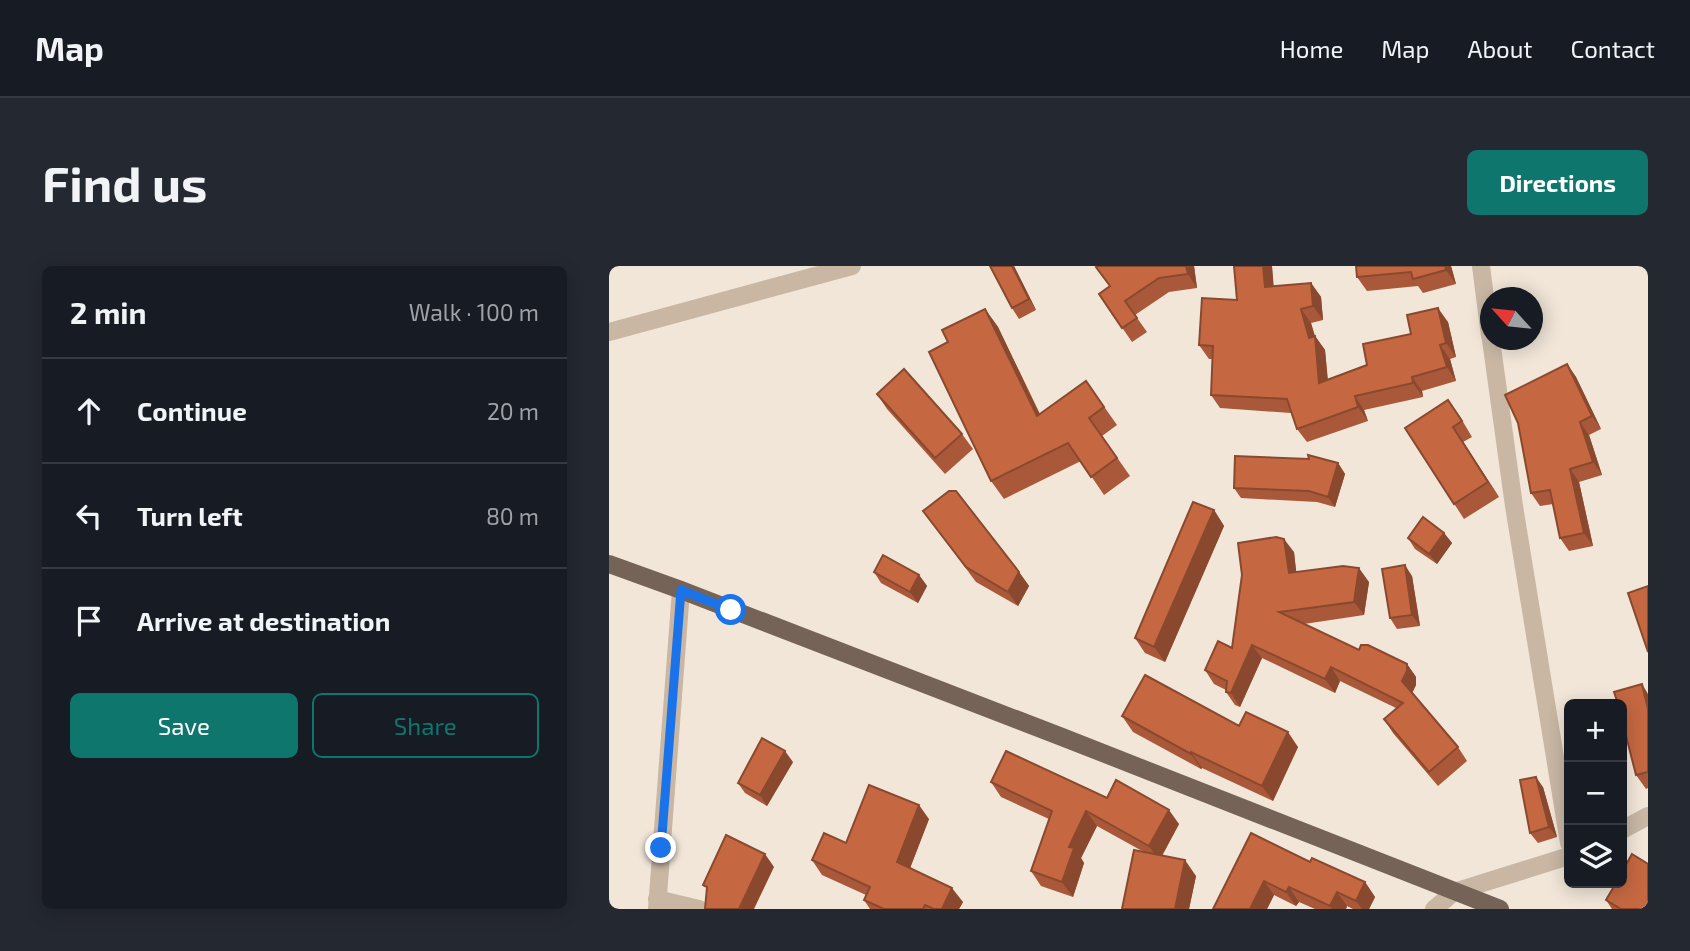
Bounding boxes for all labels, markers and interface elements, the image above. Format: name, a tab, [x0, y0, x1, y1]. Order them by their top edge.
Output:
text: Map	[35, 28, 104, 68]
text: Home	[1280, 34, 1343, 63]
text: Map	[1381, 34, 1429, 63]
text: About	[1467, 34, 1533, 63]
text: Contact	[1571, 34, 1655, 63]
button: Directions	[1467, 150, 1648, 215]
text: Find us	[42, 153, 207, 212]
north arrow	[1480, 287, 1543, 350]
text: 2 min	[70, 294, 147, 330]
text: Walk · 100 m	[409, 298, 539, 326]
icon: ahead	[70, 392, 108, 430]
text: Continue	[137, 395, 247, 426]
text: 20 m	[487, 397, 539, 425]
icon: left	[70, 497, 108, 535]
text: Turn left	[137, 500, 243, 531]
text: 80 m	[486, 502, 539, 530]
route start	[715, 594, 746, 625]
icon: arrive	[70, 602, 108, 640]
text: Arrive at destination	[137, 605, 390, 636]
button: Save	[70, 693, 298, 758]
button: Share	[312, 693, 539, 758]
map controls	[1564, 699, 1627, 888]
button: +	[1564, 699, 1627, 762]
button: −	[1564, 762, 1627, 825]
button: layers	[1564, 825, 1627, 888]
route end	[645, 832, 676, 863]

